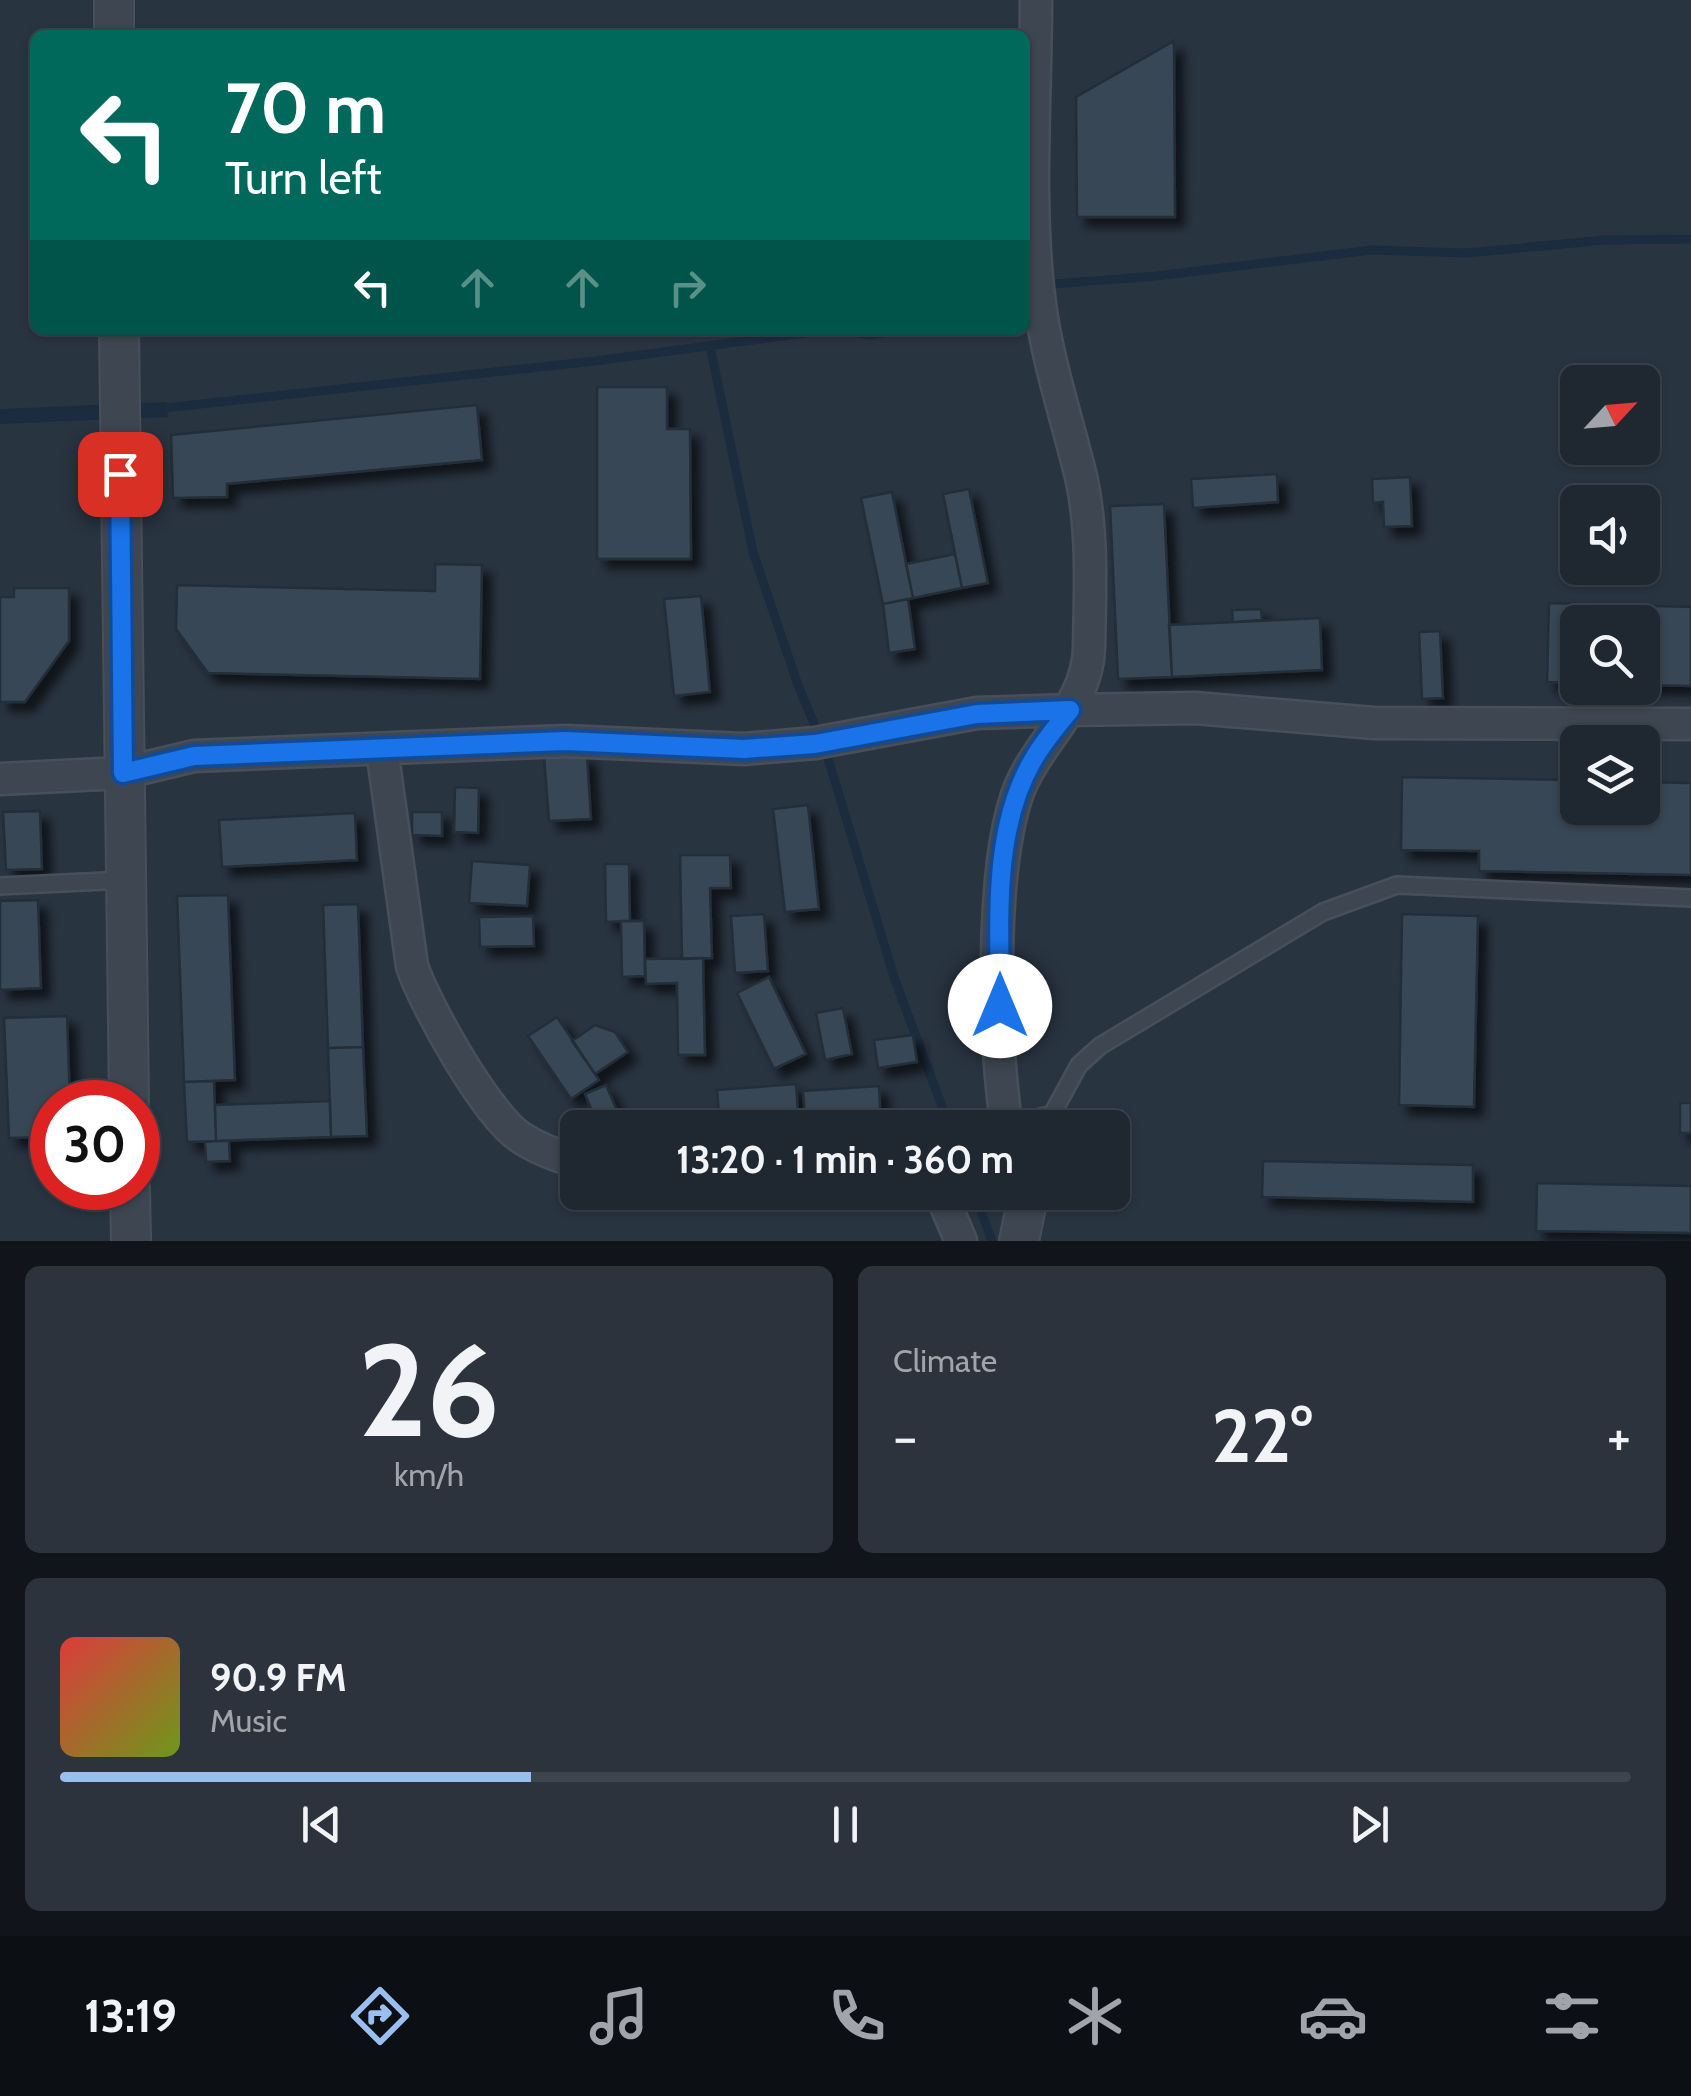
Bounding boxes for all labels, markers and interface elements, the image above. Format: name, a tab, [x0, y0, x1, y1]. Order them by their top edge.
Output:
text: 70 m	[225, 65, 386, 151]
icon: left	[60, 70, 190, 200]
text: Turn left	[225, 151, 382, 205]
icon: left	[345, 260, 400, 315]
icon: ahead	[450, 260, 505, 315]
icon: ahead	[555, 260, 610, 315]
icon: right	[660, 260, 715, 315]
north arrow	[1560, 365, 1660, 465]
map controls	[1560, 365, 1660, 825]
pin	[78, 432, 163, 517]
icon: arrive	[93, 447, 148, 502]
button: sound	[1560, 485, 1660, 585]
button: search	[1560, 605, 1660, 705]
button: layers	[1560, 725, 1660, 825]
position arrow	[948, 954, 1052, 1058]
speed limit sign: 30	[30, 1080, 160, 1210]
text: 13:20 · 1 min · 360 m	[676, 1136, 1014, 1183]
text: 26	[358, 1311, 500, 1469]
text: Climate	[893, 1341, 997, 1380]
text: 22°	[1211, 1390, 1313, 1481]
text: −	[893, 1403, 917, 1470]
text: +	[1607, 1403, 1631, 1470]
text: km/h	[394, 1455, 464, 1494]
text: 90.9 FM	[210, 1654, 347, 1701]
text: Music	[210, 1701, 287, 1740]
icon: previous	[294, 1797, 349, 1852]
icon: pause	[818, 1797, 873, 1852]
icon: next	[1342, 1797, 1397, 1852]
icon: directions	[345, 1981, 415, 2051]
icon: music	[584, 1981, 654, 2051]
icon: phone	[822, 1981, 892, 2051]
icon: climate	[1060, 1981, 1130, 2051]
icon: car	[1298, 1981, 1368, 2051]
icon: filters	[1537, 1981, 1607, 2051]
text: 13:19	[84, 1989, 177, 2043]

